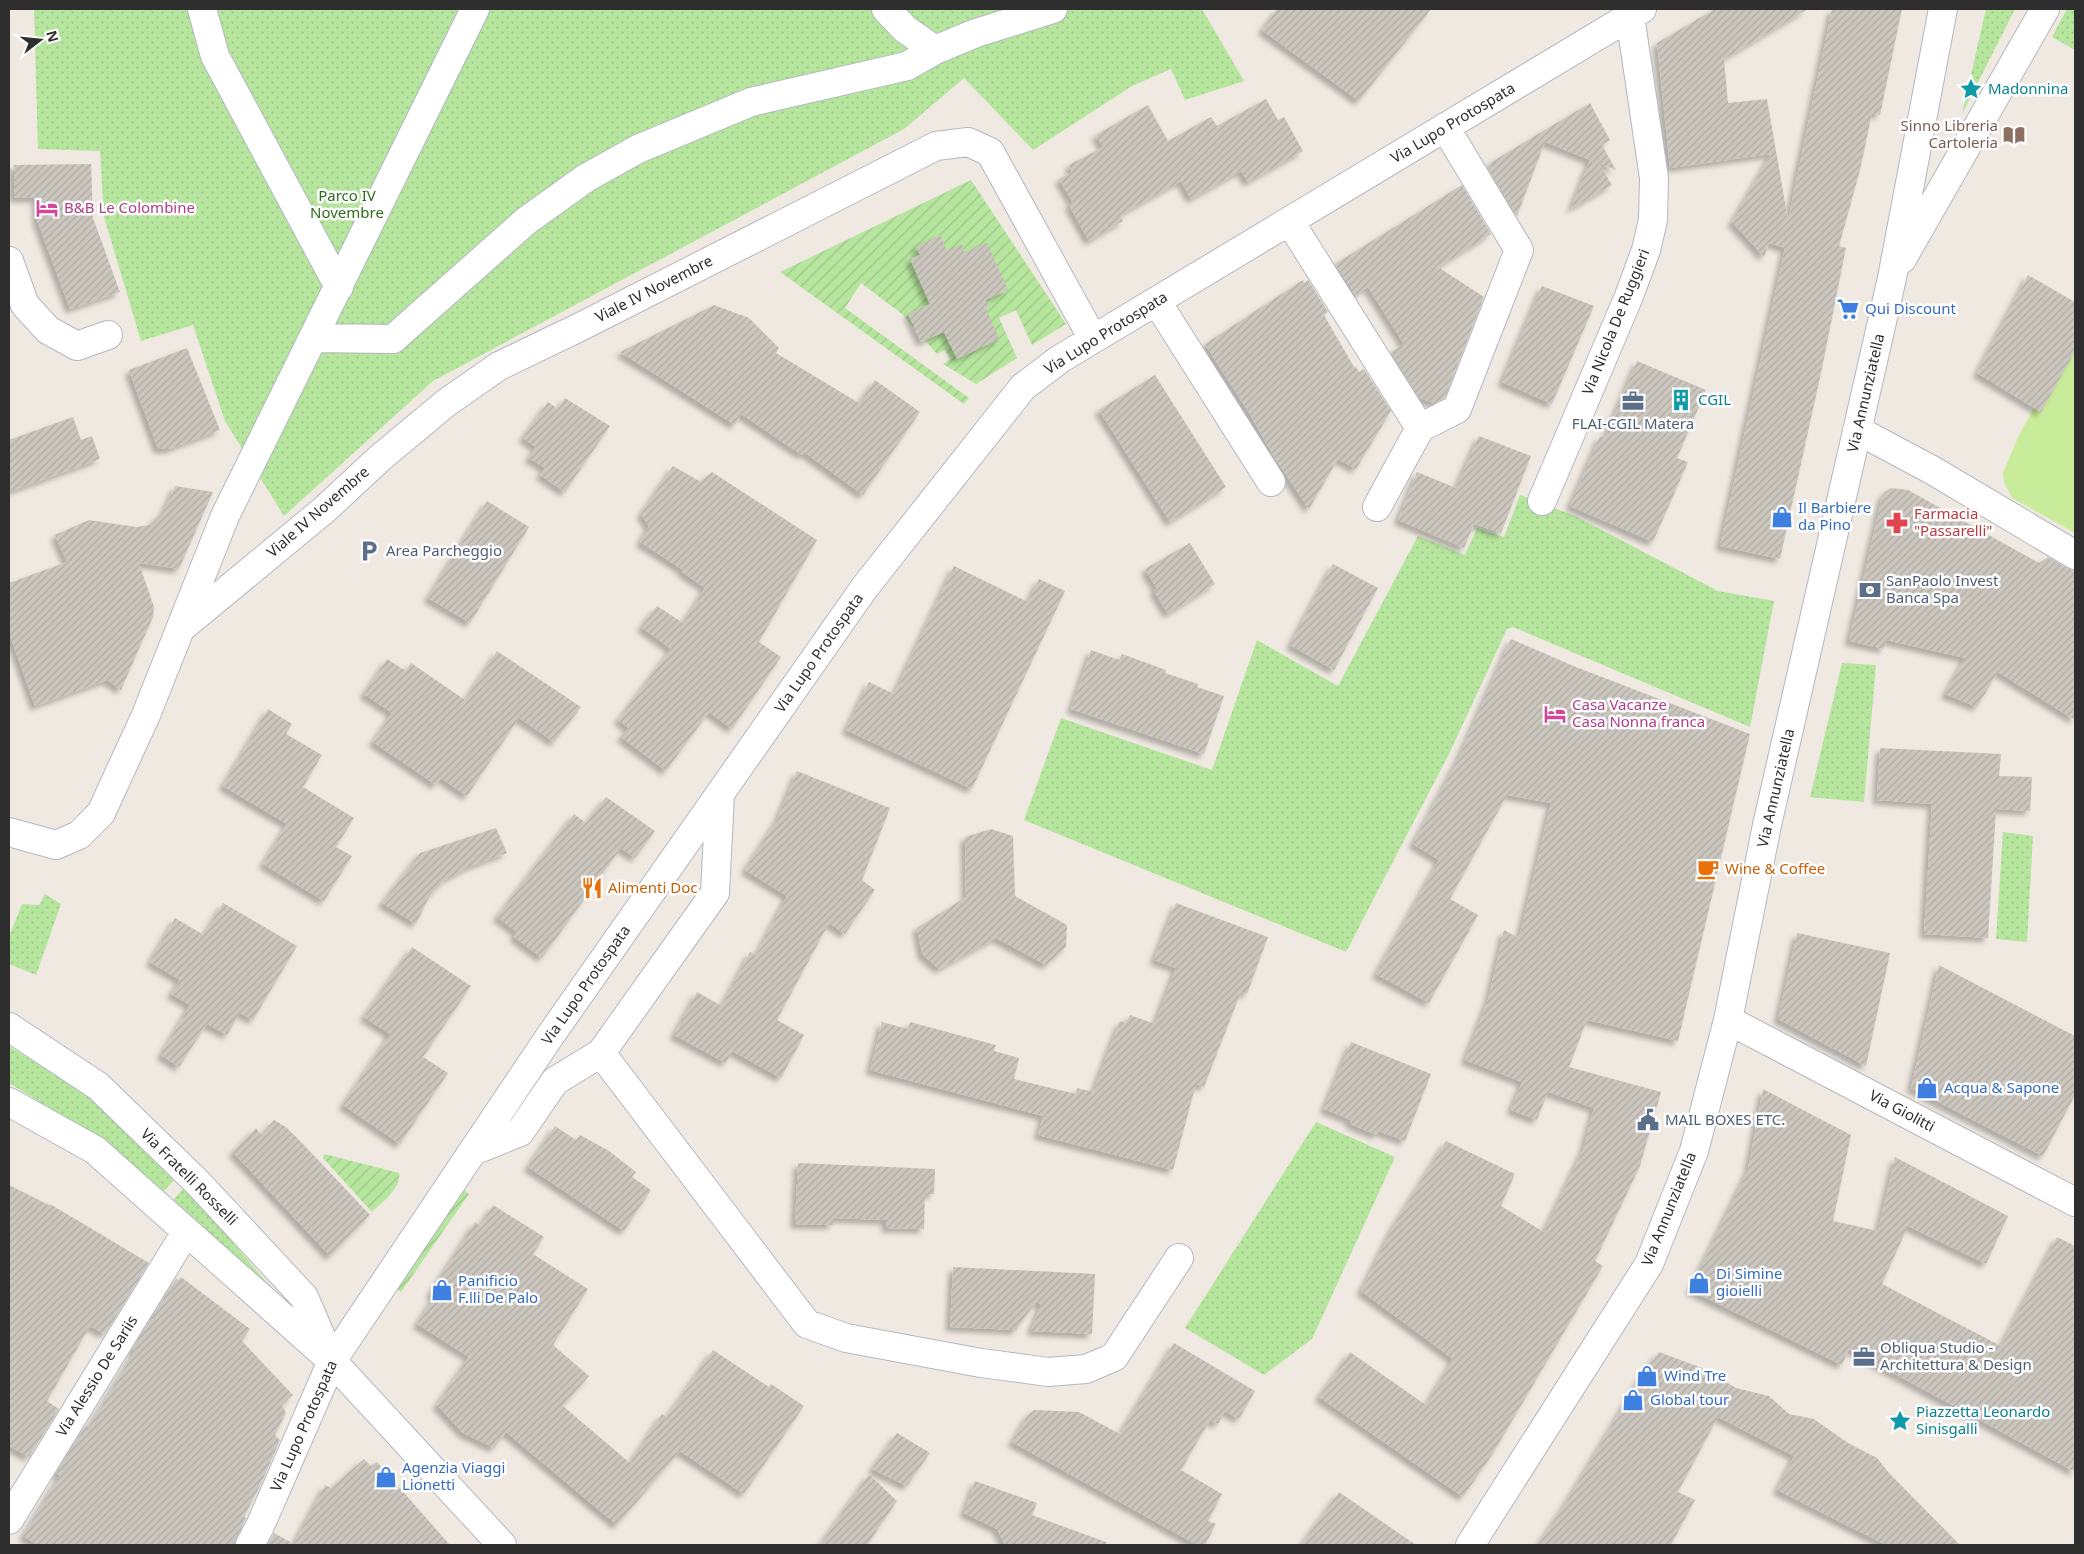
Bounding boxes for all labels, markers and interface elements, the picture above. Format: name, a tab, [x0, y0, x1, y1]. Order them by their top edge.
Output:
north arrow	[15, 15, 65, 65]
text: N	[42, 28, 64, 44]
place icon: Madonnina	[1958, 76, 1984, 102]
street label: Via Lupo Protospata	[1387, 77, 1518, 167]
place label: Madonnina	[1988, 78, 2068, 98]
place label: Sinno Libreria Cartoleria	[1901, 115, 1998, 152]
library icon: Sinno Libreria Cartoleria	[2001, 122, 2027, 148]
park label: Parco IV Novembre	[310, 185, 384, 222]
hotel icon: B&B Le Colombine	[34, 195, 60, 221]
place label: B&B Le Colombine	[64, 197, 195, 217]
street label: Via Nicola De Ruggieri	[1577, 246, 1654, 398]
street label: Viale IV Novembre	[591, 250, 716, 326]
street label: Via Lupo Protospata	[1040, 286, 1171, 378]
supermarket icon: Qui Discount	[1835, 296, 1861, 322]
place label: Qui Discount	[1865, 298, 1957, 318]
street label: Via Annunziatella	[1842, 331, 1888, 454]
building icon: CGIL	[1668, 387, 1694, 413]
office icon: FLAI-CGIL Matera	[1620, 388, 1646, 414]
place label: CGIL	[1698, 389, 1731, 409]
place label: FLAI-CGIL Matera	[1572, 413, 1694, 433]
street label: Viale IV Novembre	[262, 461, 373, 561]
place label: Il Barbiere da Pino	[1798, 497, 1871, 534]
place label: Farmacia "Passarelli"	[1914, 503, 1992, 540]
shop icon: Il Barbiere da Pino	[1769, 504, 1795, 530]
pharmacy icon: Farmacia "Passarelli"	[1884, 510, 1910, 536]
parking icon: Area Parcheggio	[356, 538, 382, 564]
place label: Area Parcheggio	[386, 540, 502, 560]
place label: SanPaolo Invest Banca Spa	[1886, 570, 1999, 607]
bank icon: SanPaolo Invest Banca Spa	[1857, 577, 1883, 603]
street label: Via Lupo Protospata	[769, 589, 867, 716]
place label: Casa Vacanze Casa Nonna franca	[1572, 694, 1705, 731]
hotel icon: Casa Vacanze Casa Nonna franca	[1542, 701, 1568, 727]
street label: Via Annunziatella	[1752, 726, 1798, 849]
cafe icon: Wine & Coffee	[1695, 856, 1721, 882]
place label: Wine & Coffee	[1725, 858, 1825, 878]
restaurant icon: Alimenti Doc	[579, 875, 605, 901]
place label: Alimenti Doc	[608, 877, 698, 897]
street label: Via Lupo Protospata	[536, 921, 634, 1048]
shop icon: Acqua & Sapone	[1914, 1075, 1940, 1101]
place label: Acqua & Sapone	[1944, 1077, 2059, 1097]
street label: Via Giolitti	[1866, 1085, 1939, 1136]
public building icon: MAIL BOXES ETC.	[1635, 1107, 1661, 1133]
place label: MAIL BOXES ETC.	[1665, 1109, 1785, 1129]
street label: Via Fratelli Rosselli	[137, 1123, 243, 1229]
street label: Via Annunziatella	[1636, 1149, 1700, 1269]
place label: Di Simine gioielli	[1716, 1263, 1782, 1300]
place label: Panificio F.lli De Palo	[458, 1270, 538, 1307]
shop icon: Di Simine gioielli	[1686, 1270, 1712, 1296]
shop icon: Panificio F.lli De Palo	[429, 1277, 455, 1303]
street label: Via Alessio De Sariis	[51, 1311, 142, 1440]
place label: Obliqua Studio - Architettura & Design	[1880, 1337, 2032, 1374]
office icon: Obliqua Studio - Architettura & Design	[1851, 1344, 1877, 1370]
street label: Via Lupo Protospata	[265, 1357, 341, 1494]
shop icon: Wind Tre	[1634, 1363, 1660, 1389]
place label: Wind Tre	[1664, 1365, 1726, 1385]
shop icon: Global tour	[1620, 1387, 1646, 1413]
place label: Global tour	[1650, 1389, 1729, 1409]
place label: Piazzetta Leonardo Sinisgalli	[1916, 1401, 2050, 1438]
place icon: Piazzetta Leonardo Sinisgalli	[1887, 1408, 1913, 1434]
place label: Agenzia Viaggi Lionetti	[402, 1457, 505, 1494]
shop icon: Agenzia Viaggi Lionetti	[373, 1464, 399, 1490]

